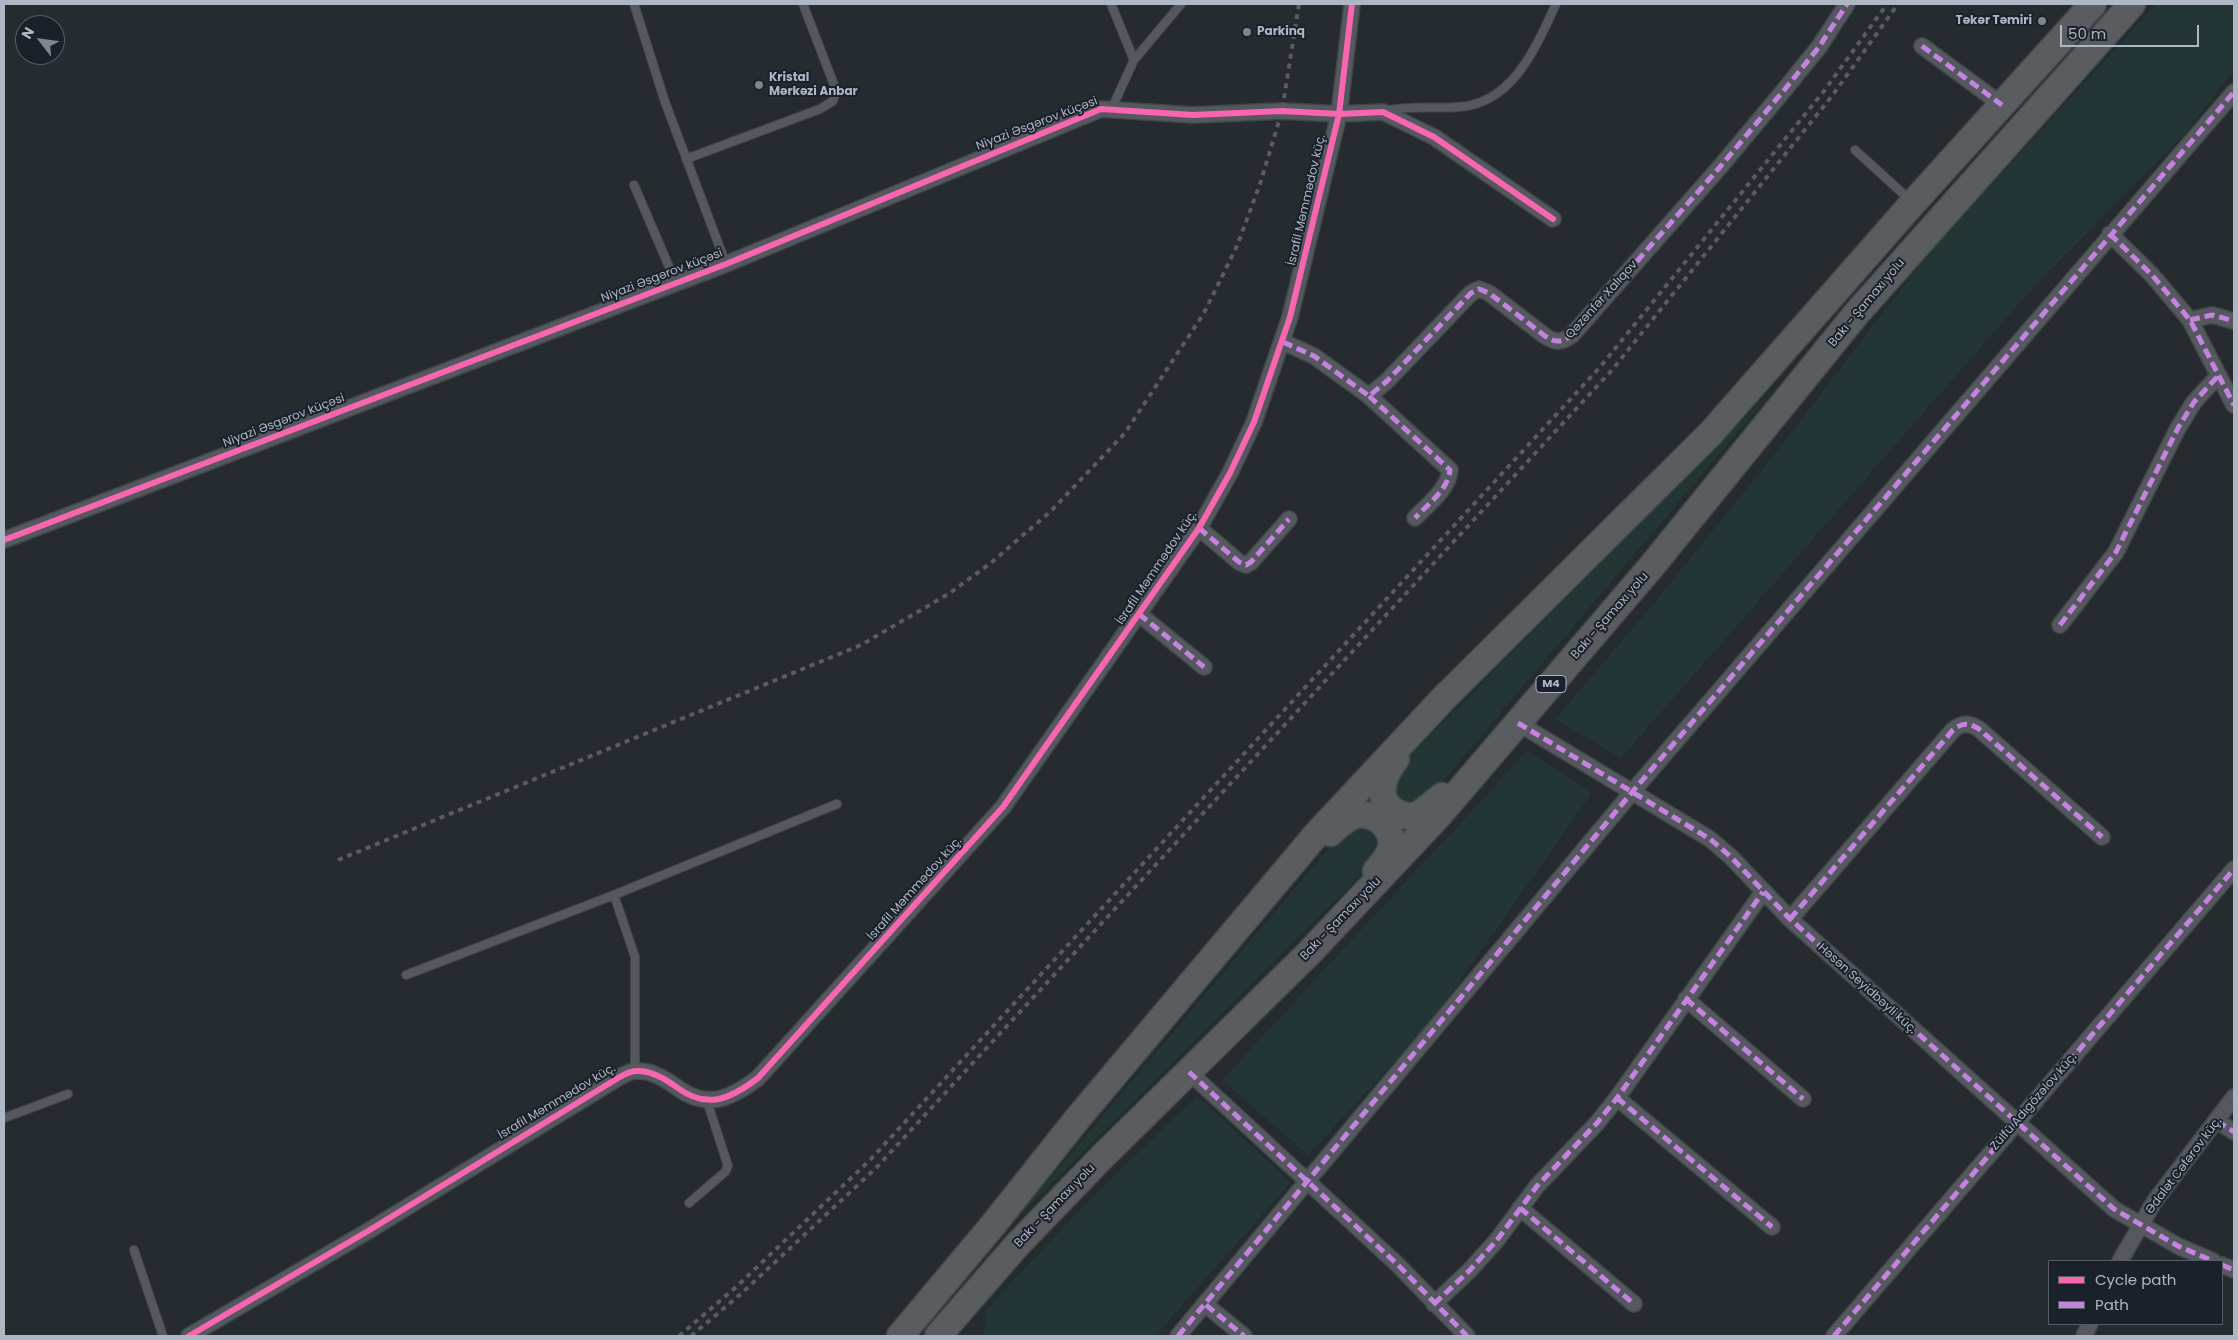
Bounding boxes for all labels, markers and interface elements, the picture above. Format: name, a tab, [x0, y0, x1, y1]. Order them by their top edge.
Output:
place label: Təkər Təmiri	[1956, 14, 2032, 28]
north arrow	[15, 15, 65, 65]
marker: Təkər Təmiri	[2036, 15, 2048, 27]
scale bar	[2063, 15, 2202, 47]
text: N	[17, 23, 39, 43]
text: 50 m	[2068, 23, 2106, 44]
place label: Parkinq	[1257, 25, 1305, 39]
marker: Parkinq	[1241, 26, 1253, 38]
place label: Kristal Mərkəzi Anbar	[769, 71, 858, 99]
marker: Kristal Mərkəzi Anbar	[753, 79, 765, 91]
street label: Niyazi Əsgərov küçəsi	[974, 94, 1100, 154]
street label: İsrafil Məmmədov küç.	[1285, 133, 1329, 267]
street label: Niyazi Əsgərov küçəsi	[599, 246, 725, 306]
street label: Bakı - Şamaxı yolu	[1826, 256, 1908, 350]
street label: Qəzənfər Xalıqov	[1563, 258, 1641, 342]
street label: Niyazi Əsgərov küçəsi	[221, 391, 347, 451]
street label: İsrafil Məmmədov küç.	[1114, 508, 1200, 628]
street label: Bakı - Şamaxı yolu	[1568, 570, 1652, 662]
road number: M4	[1536, 676, 1566, 692]
street label: İsrafil Məmmədov küç.	[865, 834, 965, 944]
street label: Bakı - Şamaxı yolu	[1298, 874, 1384, 964]
street label: Həsən Seyidbəyli küç.	[1815, 941, 1919, 1037]
street label: Zülfü Adıgözəlov küç.	[1988, 1050, 2080, 1154]
street label: İsrafil Məmmədov küç.	[496, 1061, 618, 1143]
street label: Ədalət Cəfərov küç.	[2143, 1115, 2225, 1217]
street label: Bakı - Şamaxı yolu	[1012, 1161, 1098, 1251]
legend	[2048, 1260, 2223, 1325]
text: Cycle path	[2095, 1269, 2176, 1290]
text: Path	[2095, 1294, 2129, 1315]

